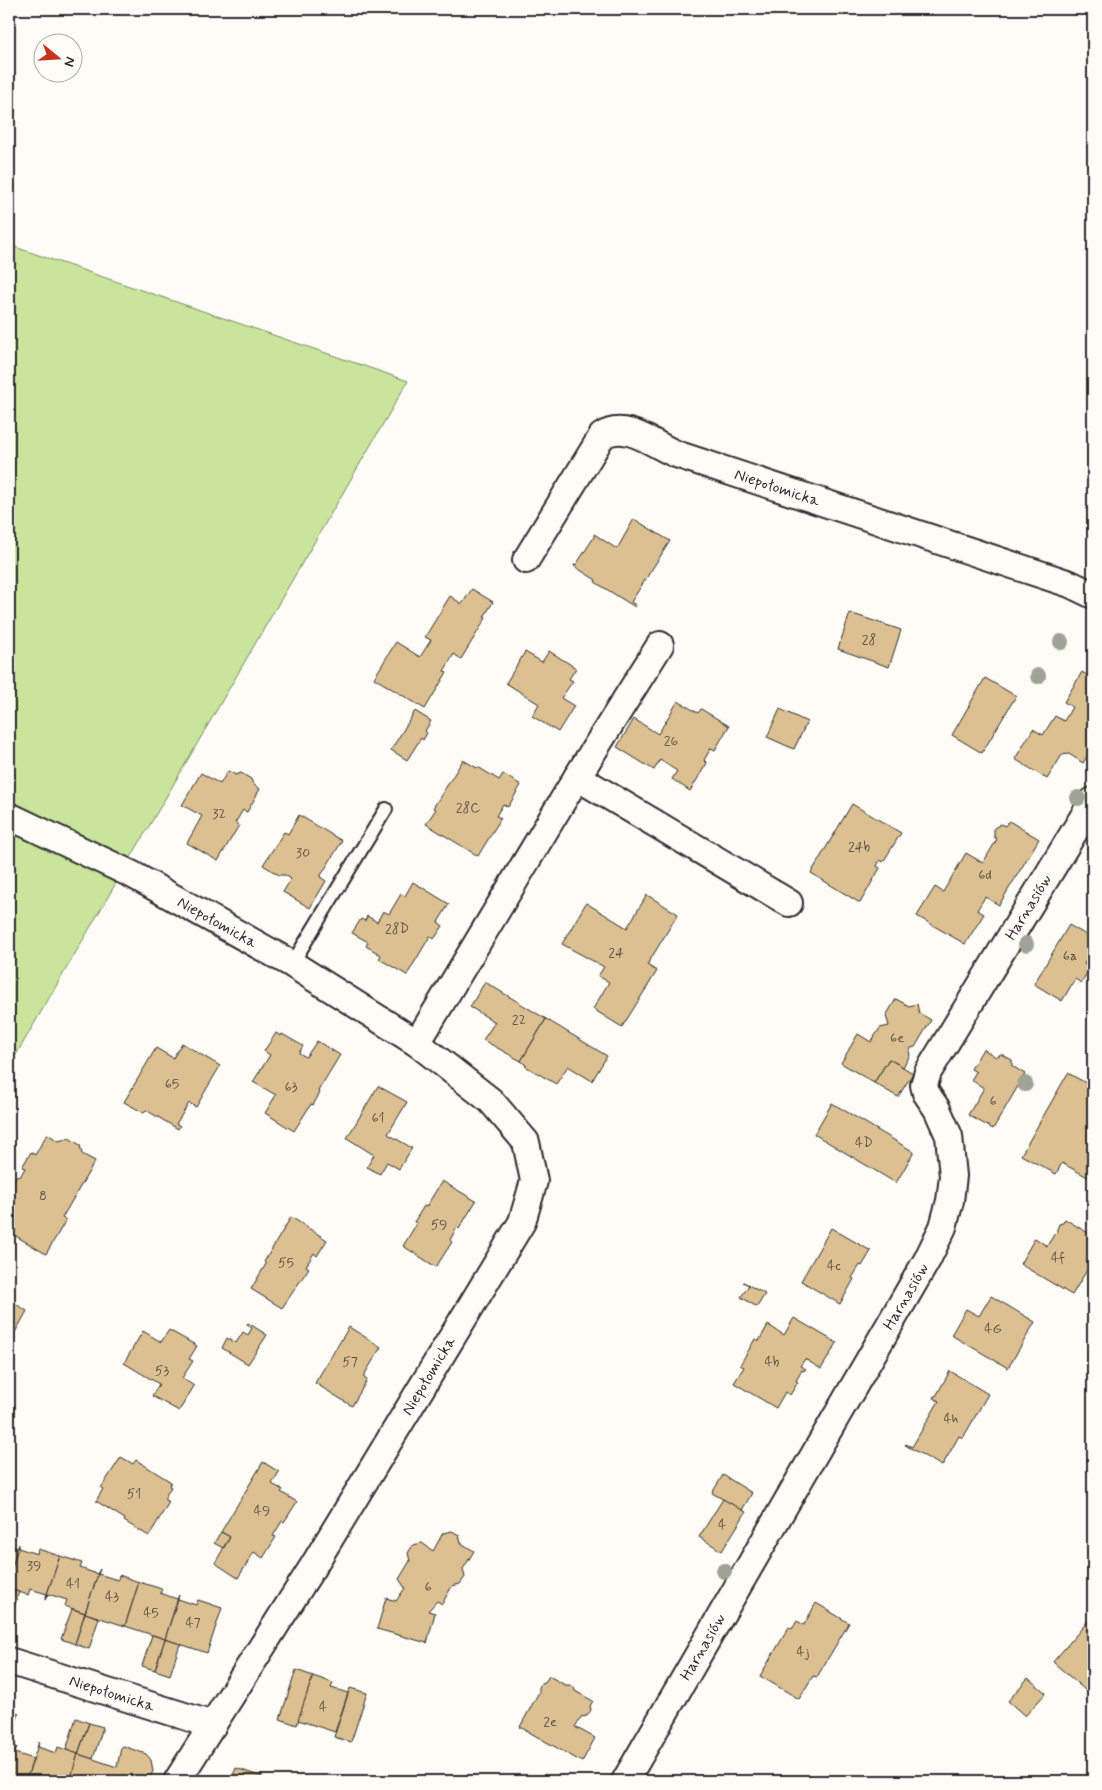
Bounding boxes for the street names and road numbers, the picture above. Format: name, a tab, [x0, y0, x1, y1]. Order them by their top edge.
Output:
street label: Niepołomicka	[732, 464, 823, 511]
street label: Harnasiów	[1000, 870, 1057, 944]
street label: Niepołomicka	[174, 891, 261, 953]
street label: Harnasiów	[878, 1259, 933, 1334]
street label: Niepołomicka	[397, 1332, 461, 1419]
street label: Harnasiów	[675, 1610, 730, 1684]
street label: Niepołomicka	[67, 1670, 158, 1717]

